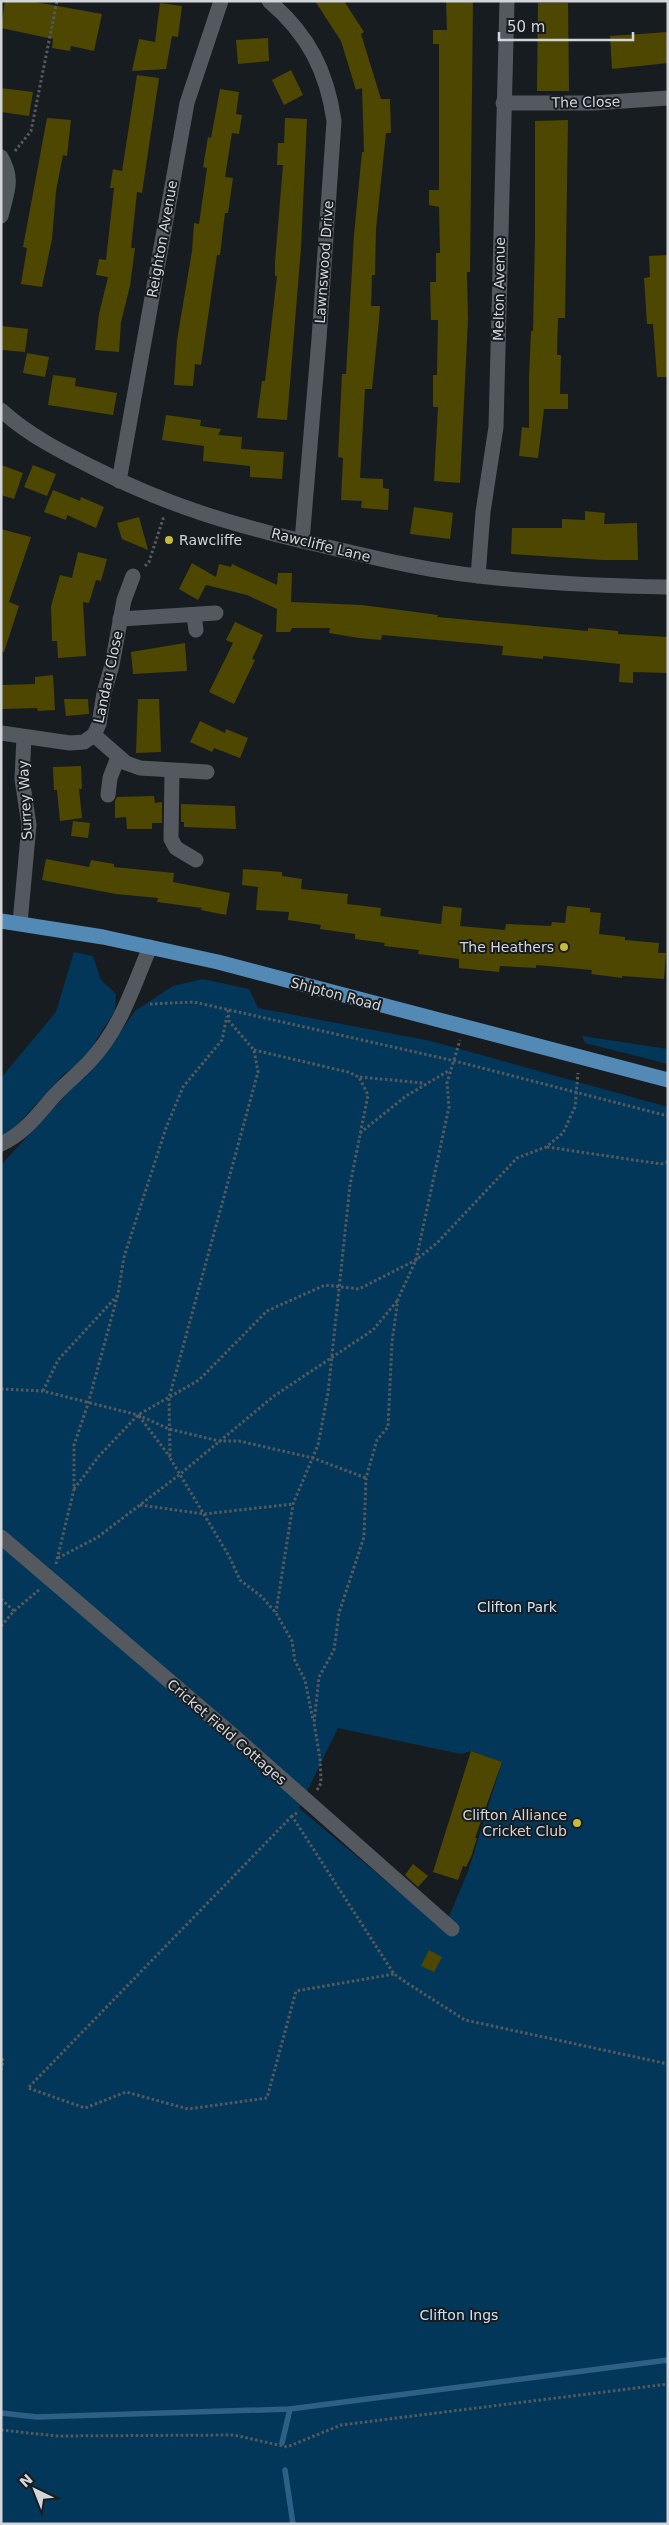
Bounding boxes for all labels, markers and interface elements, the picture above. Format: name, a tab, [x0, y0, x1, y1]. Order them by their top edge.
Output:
scale bar	[499, 10, 633, 42]
text: 50 m	[507, 18, 545, 36]
street label: The Close	[551, 93, 620, 111]
street label: Reighton Avenue	[144, 179, 180, 299]
street label: Lawnswood Drive	[312, 200, 336, 324]
street label: Melton Avenue	[490, 237, 508, 341]
street label: Rawcliffe Lane	[270, 525, 372, 565]
place label: Rawcliffe	[179, 532, 242, 548]
marker: Rawcliffe	[163, 534, 175, 546]
street label: Landau Close	[90, 629, 126, 725]
street label: Surrey Way	[15, 760, 35, 840]
place label: The Heathers	[459, 939, 554, 955]
marker: The Heathers	[558, 941, 570, 953]
street label: Shipton Road	[289, 974, 383, 1014]
park label: Clifton Park	[477, 1599, 558, 1615]
street label: Cricket Field Cottages	[164, 1676, 290, 1788]
place label: Clifton Alliance Cricket Club	[462, 1807, 567, 1839]
marker: Clifton Alliance Cricket Club	[571, 1817, 583, 1829]
park label: Clifton Ings	[420, 2307, 498, 2323]
north arrow	[10, 2465, 60, 2515]
text: N	[16, 2471, 36, 2490]

